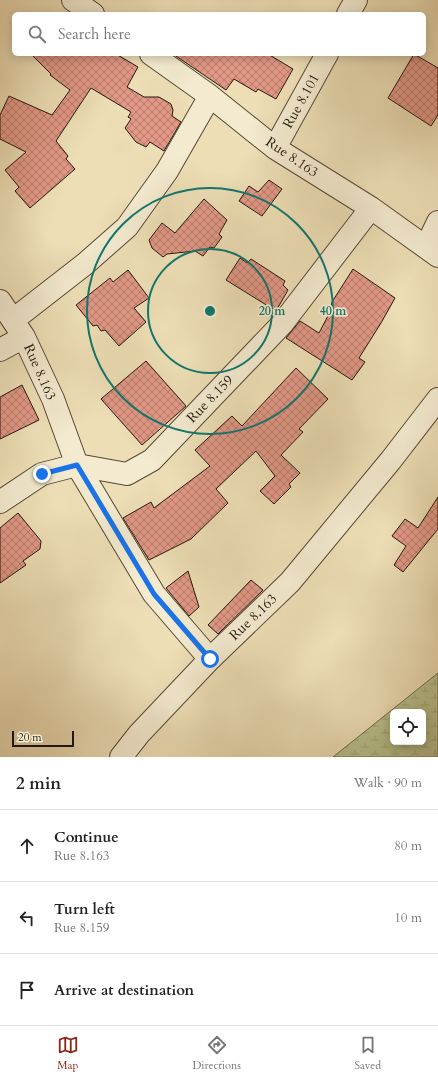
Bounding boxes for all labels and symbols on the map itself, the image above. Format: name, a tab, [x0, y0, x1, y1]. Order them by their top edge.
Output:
street label: Rue 8.101	[278, 70, 324, 132]
street label: Rue 8.163	[262, 132, 322, 182]
text: 20 m	[259, 303, 286, 319]
text: 40 m	[320, 303, 347, 319]
centre of rings	[203, 304, 217, 318]
street label: Rue 8.163	[19, 341, 61, 403]
street label: Rue 8.159	[182, 371, 238, 427]
route end	[33, 465, 51, 483]
street label: Rue 8.163	[225, 589, 281, 645]
route start	[201, 650, 219, 668]
scale bar	[12, 729, 74, 748]

